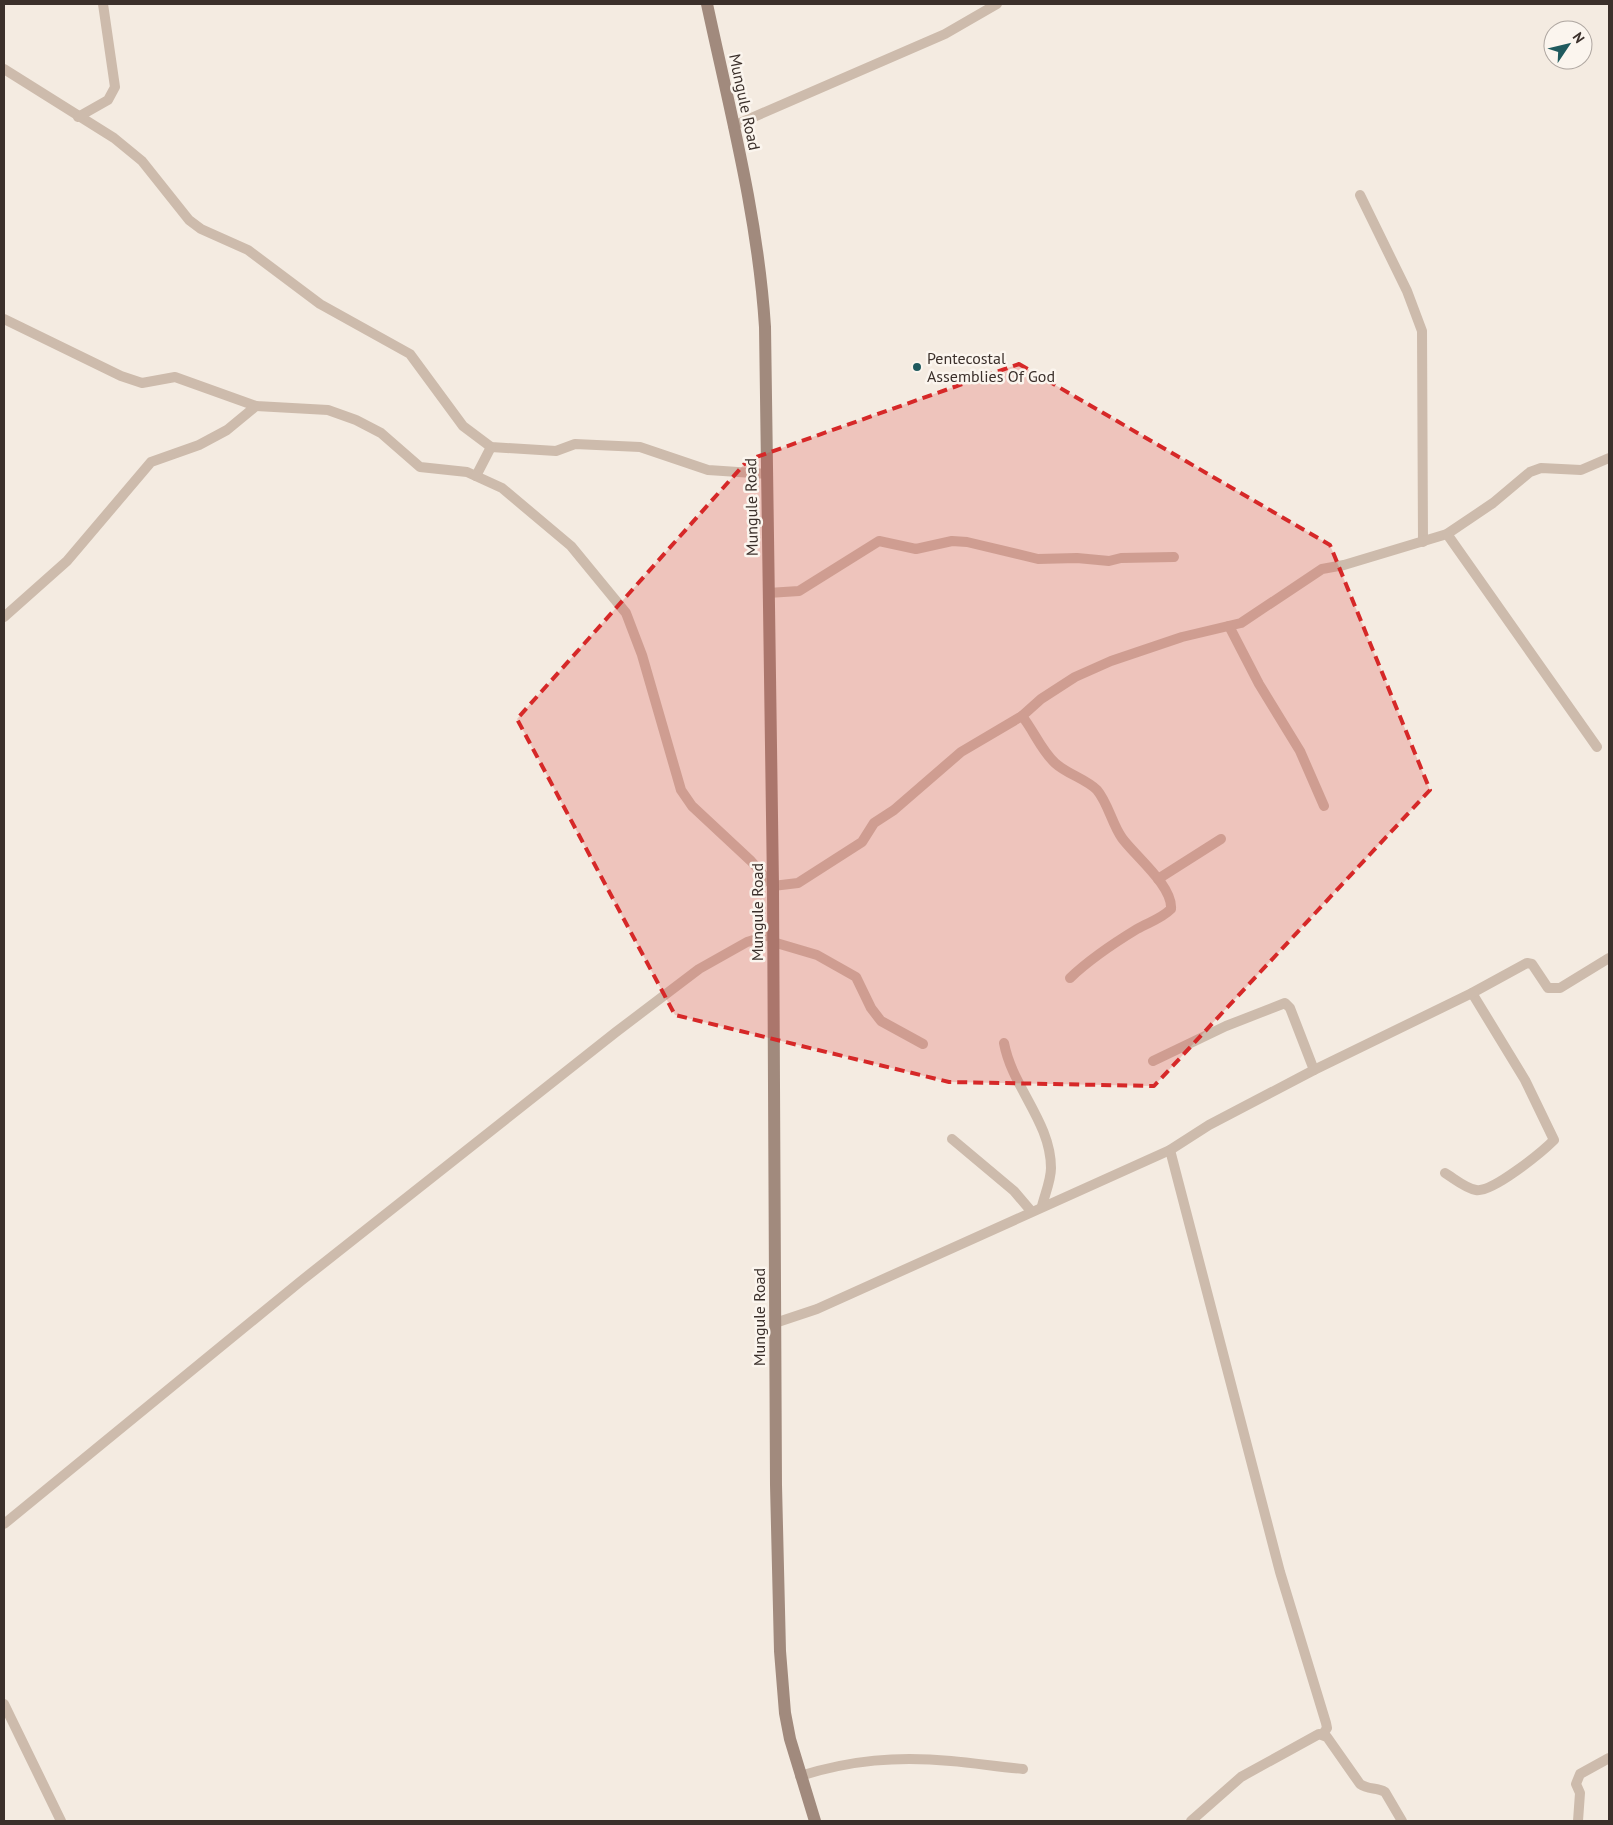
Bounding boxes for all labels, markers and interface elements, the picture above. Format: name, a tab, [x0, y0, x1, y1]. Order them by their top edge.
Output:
north arrow	[1543, 20, 1593, 70]
text: N	[1569, 29, 1589, 46]
street label: Mungule Road	[725, 52, 765, 152]
place label: Pentecostal Assemblies Of God	[927, 348, 1055, 386]
marker: Pentecostal Assemblies Of God	[911, 361, 923, 373]
street label: Mungule Road	[740, 458, 762, 556]
street label: Mungule Road	[747, 863, 767, 961]
street label: Mungule Road	[749, 1268, 769, 1366]

